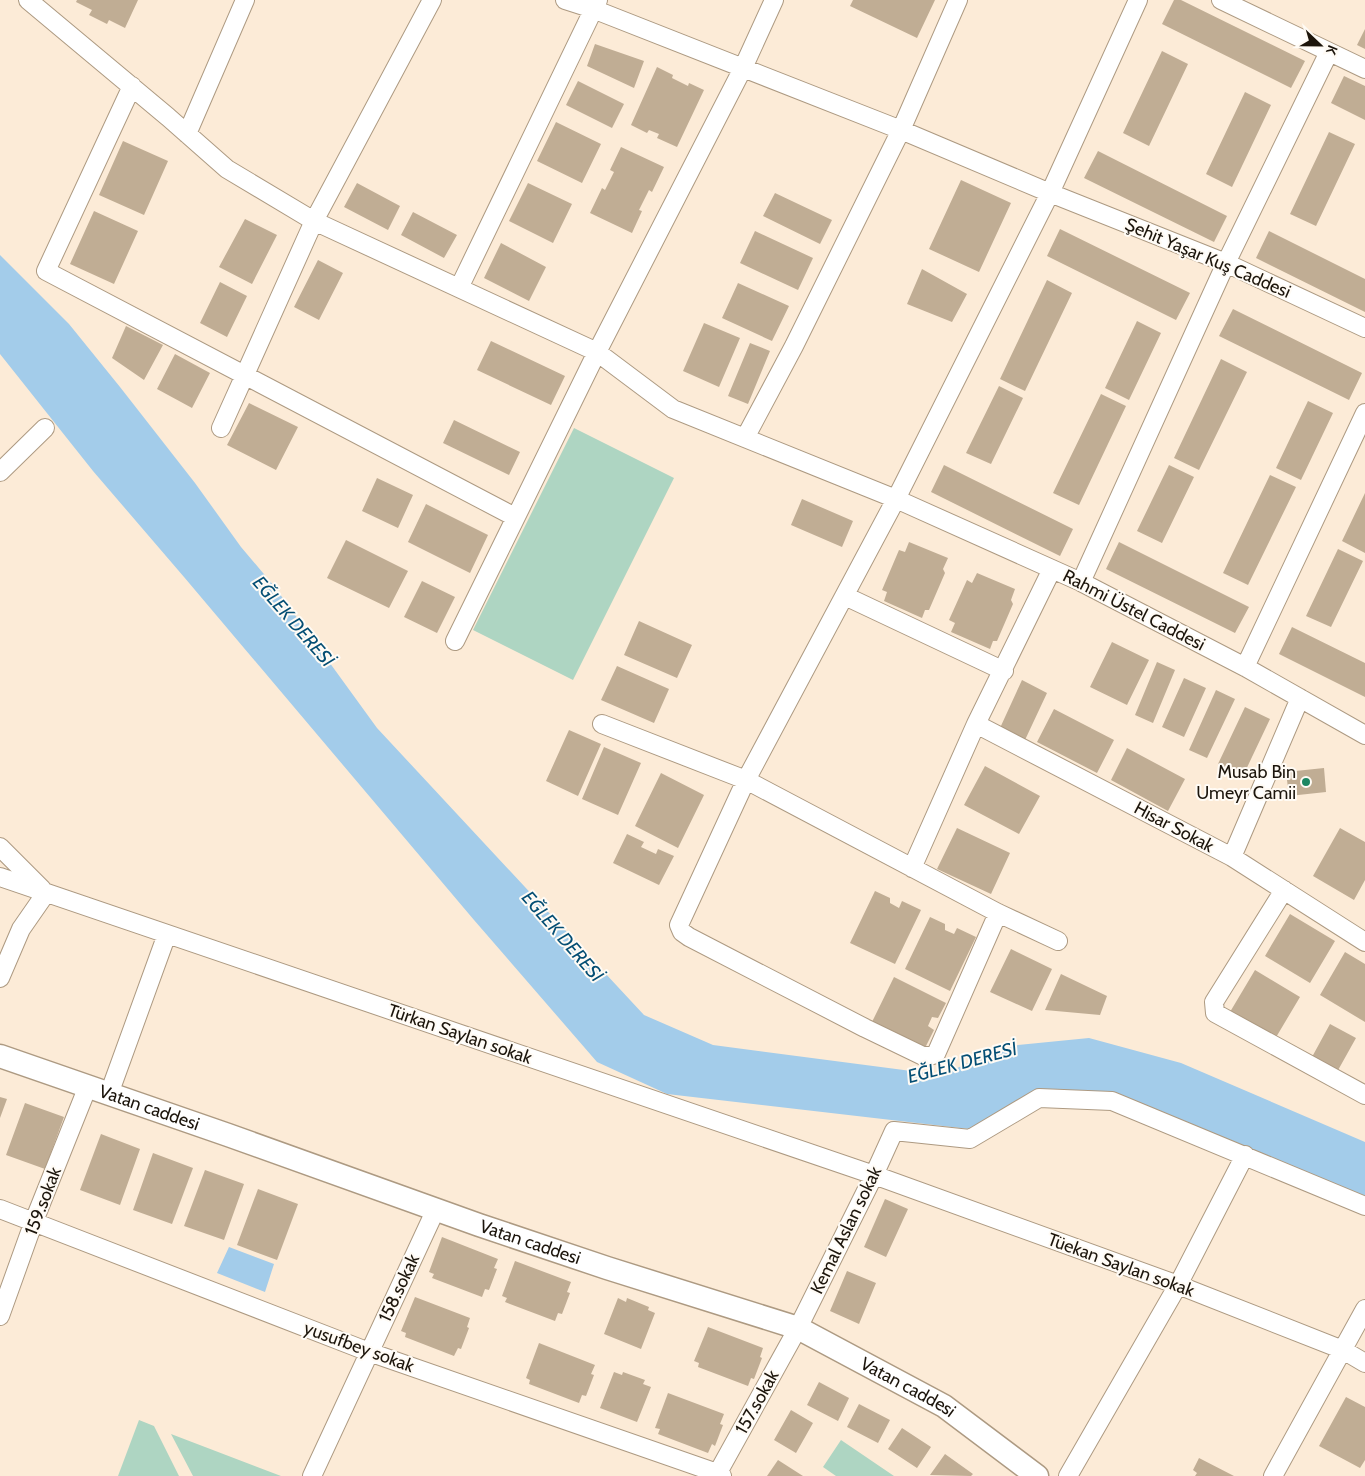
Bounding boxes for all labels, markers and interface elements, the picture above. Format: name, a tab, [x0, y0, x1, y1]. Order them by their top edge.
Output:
north arrow	[1295, 20, 1345, 70]
text: K	[1322, 42, 1342, 58]
street label: Şehit Yaşar Kuş Caddesi	[1122, 213, 1294, 303]
street label: Rahmi Üstel Caddesi	[1059, 565, 1209, 655]
water label: EĞLEK DERESİ	[248, 571, 341, 672]
place label: Musab Bin Umeyr Camii	[1196, 761, 1296, 804]
marker: Musab Bin Umeyr Camii	[1300, 776, 1312, 788]
street label: Hisar Sokak	[1130, 797, 1219, 858]
water label: EĞLEK DERESİ	[517, 886, 610, 987]
street label: Türkan Saylan sokak	[385, 999, 536, 1069]
water label: EĞLEK DERESİ	[905, 1036, 1021, 1088]
street label: Vatan caddesi	[96, 1080, 202, 1135]
street label: Kemal Aslan sokak	[806, 1162, 887, 1297]
street label: 159.sokak	[20, 1163, 66, 1238]
street label: Vatan caddesi	[477, 1215, 583, 1269]
street label: Tüekan Saylan sokak	[1045, 1228, 1198, 1302]
street label: 158.sokak	[374, 1250, 425, 1325]
street label: yusufbey sokak	[301, 1317, 418, 1377]
street label: Vatan caddesi	[857, 1352, 960, 1422]
street label: 157.sokak	[730, 1365, 784, 1438]

